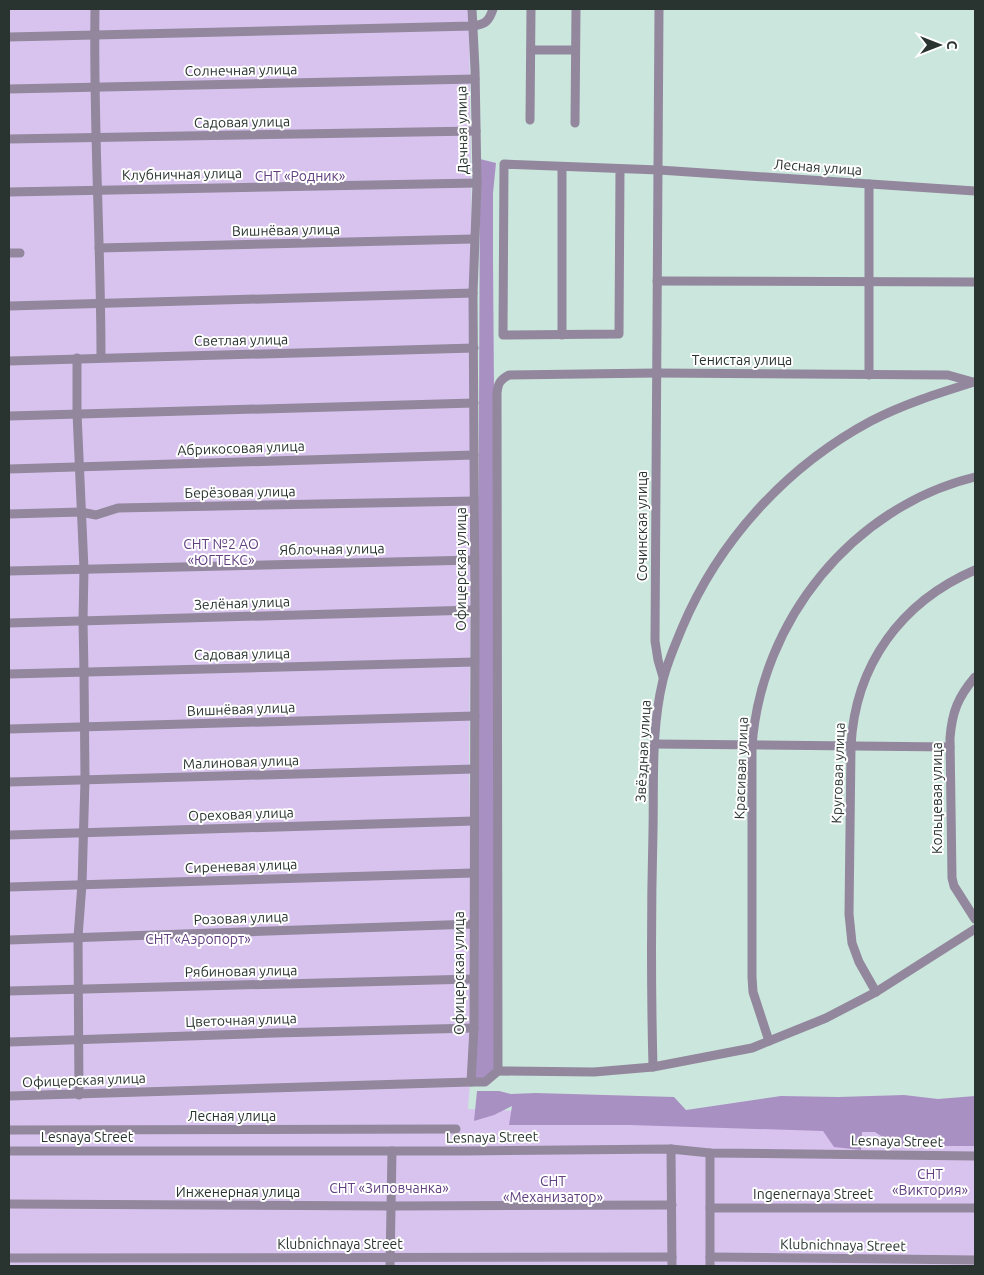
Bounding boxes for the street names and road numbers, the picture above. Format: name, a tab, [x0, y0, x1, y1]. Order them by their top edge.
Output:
street label: Солнечная улица	[185, 61, 297, 79]
street label: Дачная улица	[453, 86, 471, 174]
street label: Садовая улица	[194, 113, 290, 131]
street label: Лесная улица	[773, 156, 863, 178]
street label: Клубничная улица	[122, 165, 242, 183]
street label: Вишнёвая улица	[232, 221, 340, 239]
street label: Светлая улица	[194, 331, 288, 349]
street label: Тенистая улица	[692, 352, 792, 368]
street label: Абрикосовая улица	[177, 438, 305, 458]
street label: Сочинская улица	[634, 471, 650, 581]
street label: Берёзовая улица	[184, 483, 296, 501]
street label: Офицерская улица	[453, 507, 469, 631]
street label: Яблочная улица	[279, 540, 385, 558]
street label: Зелёная улица	[194, 593, 290, 613]
street label: Садовая улица	[194, 645, 290, 663]
street label: Вишнёвая улица	[187, 699, 295, 719]
street label: Звёздная улица	[632, 699, 654, 803]
street label: Красивая улица	[731, 716, 751, 820]
street label: Круговая улица	[828, 722, 848, 824]
street label: Кольцевая улица	[929, 742, 945, 854]
street label: Малиновая улица	[183, 752, 299, 772]
street label: Ореховая улица	[188, 804, 294, 824]
street label: Сиреневая улица	[184, 856, 298, 876]
street label: Розовая улица	[193, 908, 289, 928]
street label: Офицерская улица	[451, 911, 467, 1035]
street label: Рябиновая улица	[185, 962, 297, 980]
street label: Цветочная улица	[185, 1010, 297, 1030]
street label: Офицерская улица	[22, 1070, 146, 1090]
street label: Лесная улица	[188, 1108, 276, 1124]
street label: Lesnaya Street	[446, 1128, 539, 1146]
street label: Lesnaya Street	[41, 1129, 134, 1145]
street label: Lesnaya Street	[851, 1132, 944, 1150]
street label: Инженерная улица	[176, 1184, 300, 1200]
street label: Ingenernaya Street	[753, 1186, 873, 1202]
street label: Klubnichnaya Street	[277, 1236, 403, 1252]
street label: Klubnichnaya Street	[780, 1236, 906, 1254]

